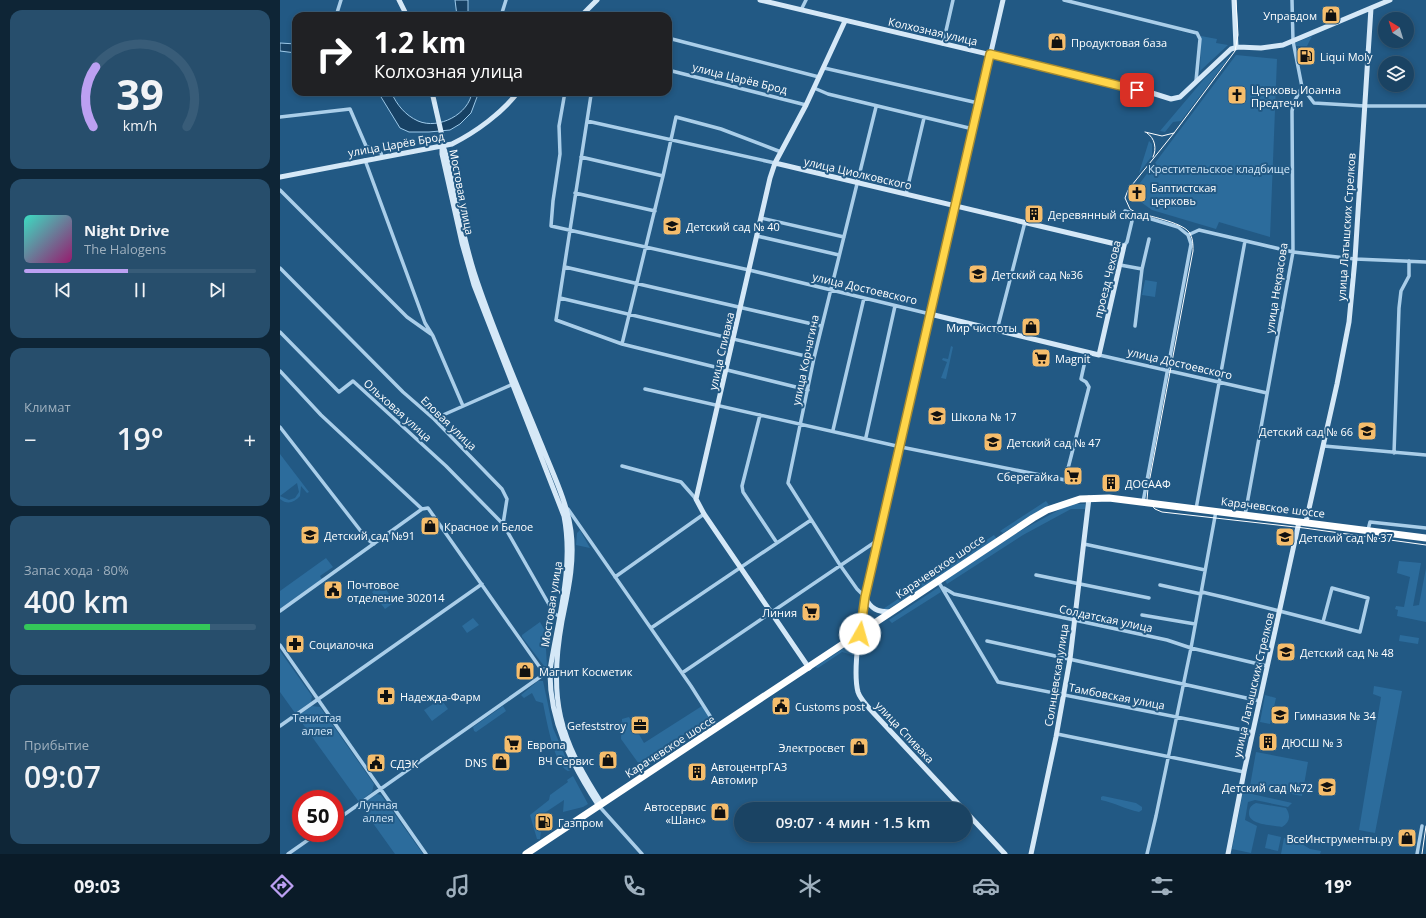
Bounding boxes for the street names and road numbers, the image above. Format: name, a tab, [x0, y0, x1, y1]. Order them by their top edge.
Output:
street label: Колхозная улица	[887, 13, 979, 49]
street label: улица Царёв Брод	[691, 59, 790, 97]
street label: улица Царёв Брод	[347, 128, 446, 160]
street label: Мостовая улица	[446, 148, 478, 236]
street label: улица Латышских Стрелков	[1333, 152, 1359, 302]
street label: улица Циолковского	[803, 153, 914, 193]
street label: проезд Чехова	[1090, 239, 1124, 319]
street label: улица Некрасова	[1261, 242, 1291, 334]
street label: улица Достоевского	[811, 269, 919, 307]
street label: улица Спивака	[705, 311, 737, 391]
street label: улица Корчагина	[788, 313, 822, 407]
street label: улица Достоевского	[1126, 344, 1234, 382]
street label: Ольховая улица	[361, 375, 435, 445]
street label: Еловая улица	[418, 393, 480, 453]
street label: Карачевское шоссе	[1220, 493, 1326, 521]
street label: Карачевское шоссе	[892, 531, 988, 601]
street label: Мостовая улица	[537, 560, 565, 648]
street label: Солдатская улица	[1058, 601, 1154, 635]
street label: улица Латышских Стрелков	[1229, 611, 1277, 759]
street label: Солнцевская улица	[1040, 622, 1072, 728]
street label: Тамбовская улица	[1068, 679, 1166, 713]
street label: улица Спивака	[872, 698, 938, 766]
street label: Карачевское шоссе	[622, 711, 718, 781]

